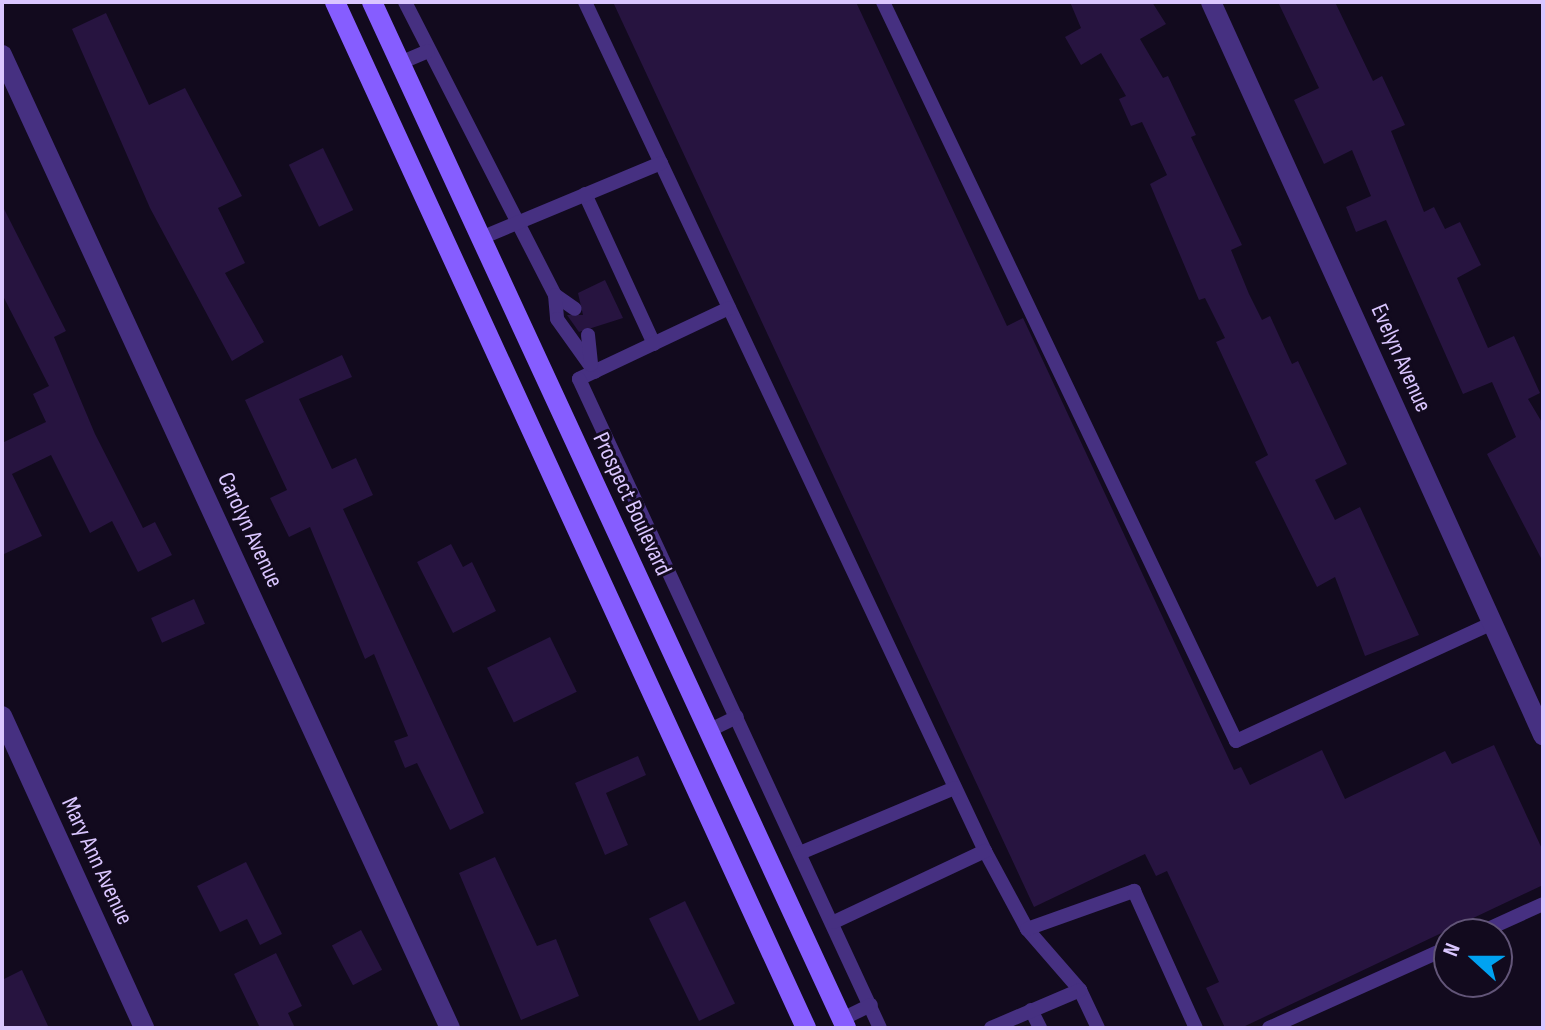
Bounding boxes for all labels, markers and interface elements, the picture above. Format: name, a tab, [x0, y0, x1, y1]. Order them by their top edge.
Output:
street label: Evelyn Avenue	[1364, 300, 1438, 416]
street label: Prospect Boulevard	[586, 428, 678, 580]
street label: Carolyn Avenue	[211, 468, 289, 592]
street label: Mary Ann Avenue	[55, 793, 139, 929]
north arrow	[1433, 918, 1513, 998]
text: N	[1437, 940, 1467, 960]

